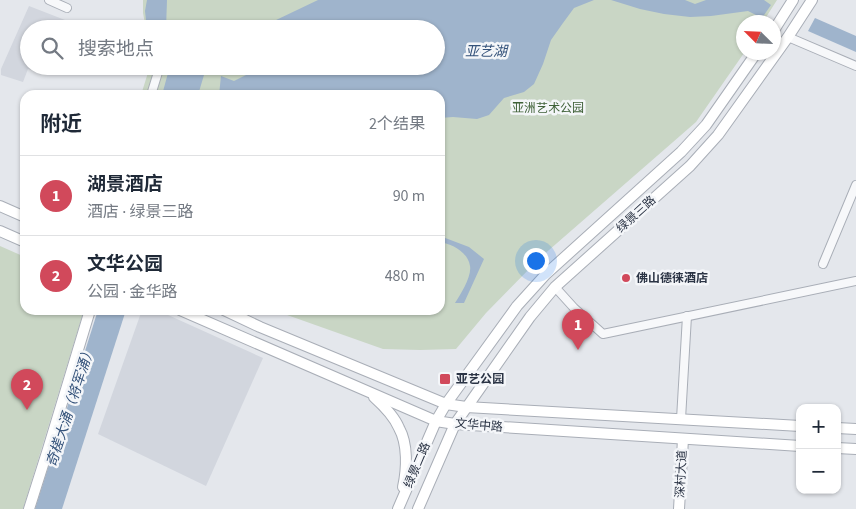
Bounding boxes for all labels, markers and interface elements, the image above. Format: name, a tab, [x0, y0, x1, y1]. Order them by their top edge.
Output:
north arrow	[736, 15, 781, 60]
search box	[20, 20, 445, 75]
icon: search	[38, 34, 66, 62]
text: 搜索地点	[78, 36, 154, 63]
water label: 亚艺湖	[465, 42, 509, 62]
park label: 亚洲艺术公园	[512, 100, 584, 117]
text: 附近	[40, 109, 82, 139]
text: 2个结果	[369, 113, 425, 135]
text: 湖景酒店	[87, 171, 163, 198]
text: 1	[52, 185, 60, 207]
text: 90 m	[393, 185, 425, 207]
street label: 绿景三路	[613, 192, 660, 237]
text: 酒店 · 绿景三路	[87, 201, 193, 223]
your location	[523, 248, 549, 274]
text: 文华公园	[87, 251, 163, 278]
text: 2	[52, 265, 60, 287]
text: 480 m	[385, 265, 425, 287]
place label: 佛山德徕酒店	[636, 270, 708, 287]
marker: 佛山德徕酒店	[620, 272, 632, 284]
text: 公园 · 金华路	[87, 281, 177, 303]
pin: 1	[562, 309, 594, 350]
water label: 奇槎大涌（将军涌）	[42, 343, 100, 469]
pin: 2	[11, 369, 43, 410]
place label: 亚艺公园	[456, 371, 504, 388]
marker: 亚艺公园	[438, 372, 452, 386]
map controls	[796, 404, 841, 494]
button: +	[796, 404, 841, 449]
street label: 文华中路	[454, 415, 504, 436]
street label: 绿景二路	[400, 440, 435, 491]
button: −	[796, 449, 841, 494]
street label: 深村大道	[672, 450, 691, 498]

